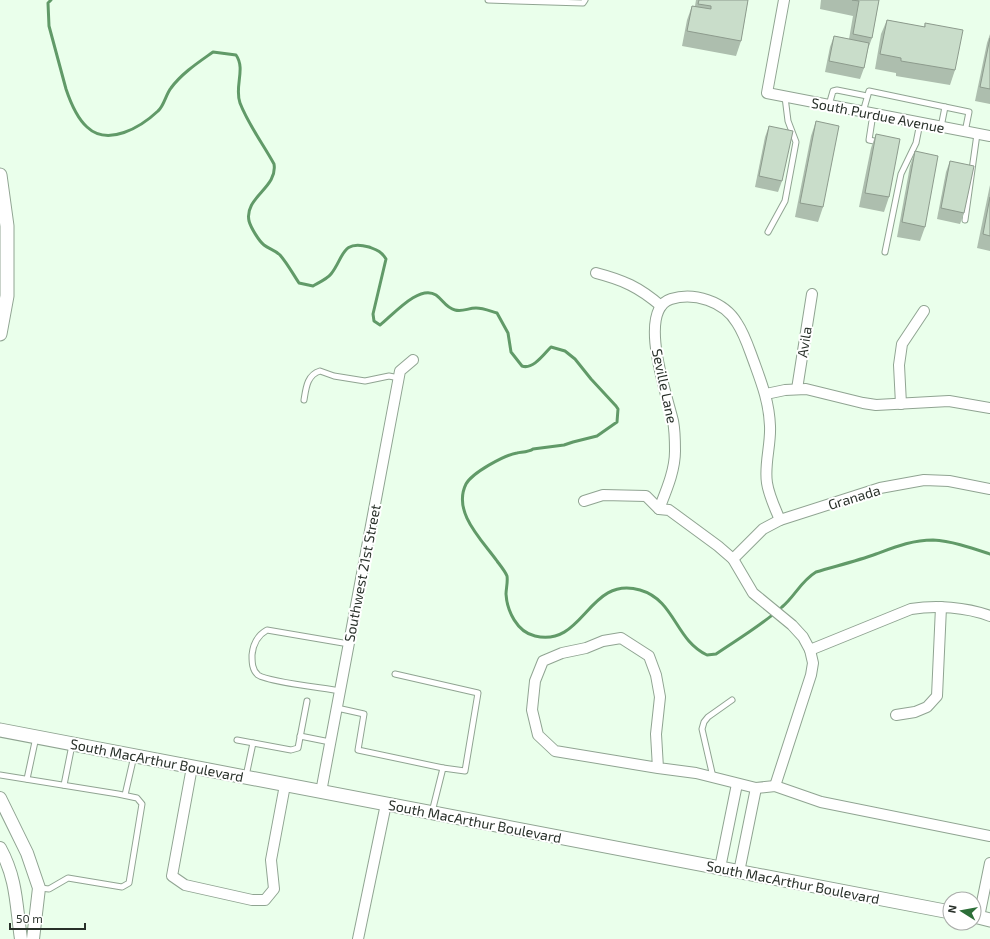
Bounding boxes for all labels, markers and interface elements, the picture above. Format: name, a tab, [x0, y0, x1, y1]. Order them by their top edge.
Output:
street label: South Purdue Avenue	[810, 94, 946, 136]
street label: Avila	[793, 325, 815, 359]
street label: Seville Lane	[649, 347, 681, 425]
street label: Granada	[826, 481, 882, 513]
street label: Southwest 21st Street	[340, 503, 384, 643]
street label: South MacArthur Boulevard	[69, 735, 245, 785]
street label: South MacArthur Boulevard	[387, 796, 563, 846]
street label: South MacArthur Boulevard	[705, 857, 881, 907]
north arrow	[942, 891, 982, 931]
text: N	[945, 904, 959, 914]
scale bar	[10, 905, 85, 931]
text: 50 m	[16, 911, 43, 925]

